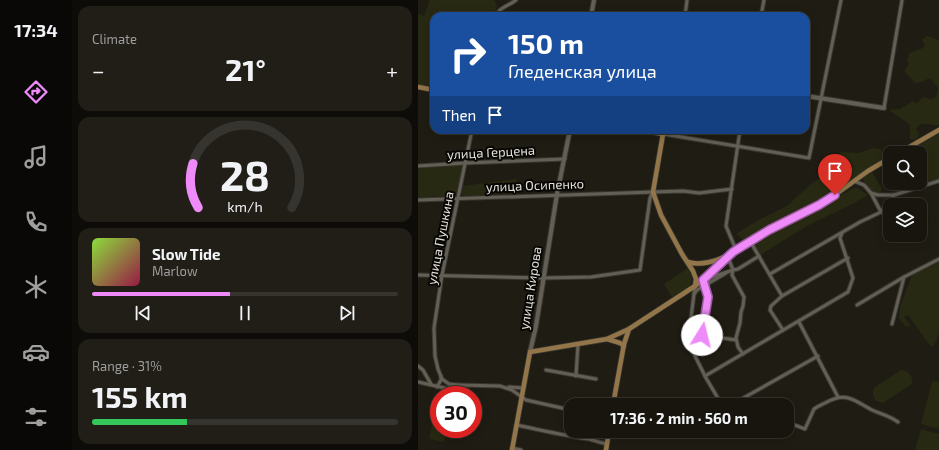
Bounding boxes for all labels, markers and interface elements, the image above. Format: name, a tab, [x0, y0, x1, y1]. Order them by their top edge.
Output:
text: 17:34	[14, 19, 58, 41]
text: 150 m	[508, 26, 584, 60]
icon: right	[442, 28, 494, 80]
text: Climate	[92, 31, 137, 47]
text: 21°	[225, 51, 266, 87]
text: −	[92, 57, 105, 83]
text: +	[386, 57, 398, 83]
text: Гледенская улица	[508, 60, 657, 82]
icon: directions	[22, 78, 50, 106]
icon: arrive	[484, 104, 506, 126]
text: Then	[442, 106, 476, 124]
street label: улица Герцена	[447, 142, 535, 162]
icon: music	[22, 143, 50, 171]
map controls	[883, 146, 927, 242]
button: search	[883, 146, 927, 190]
text: 28	[220, 148, 270, 198]
pin	[818, 154, 852, 195]
icon: arrive	[824, 160, 846, 182]
street label: улица Осипенко	[486, 175, 584, 195]
street label: улица Пушкина	[423, 190, 457, 286]
text: km/h	[227, 197, 263, 214]
button: layers	[883, 198, 927, 242]
icon: phone	[22, 208, 50, 236]
text: Slow Tide	[152, 245, 220, 263]
street label: улица Кирова	[516, 245, 544, 331]
text: Marlow	[152, 263, 198, 279]
icon: climate	[22, 273, 50, 301]
icon: previous	[132, 302, 154, 324]
icon: pause	[234, 302, 256, 324]
icon: next	[336, 302, 358, 324]
position arrow	[681, 314, 723, 356]
icon: car	[22, 338, 50, 366]
text: Range · 31%	[92, 358, 162, 374]
text: 155 km	[92, 378, 188, 414]
speed limit sign: 30	[430, 386, 482, 438]
icon: filters	[22, 403, 50, 431]
text: 17:36 · 2 min · 560 m	[610, 409, 748, 427]

